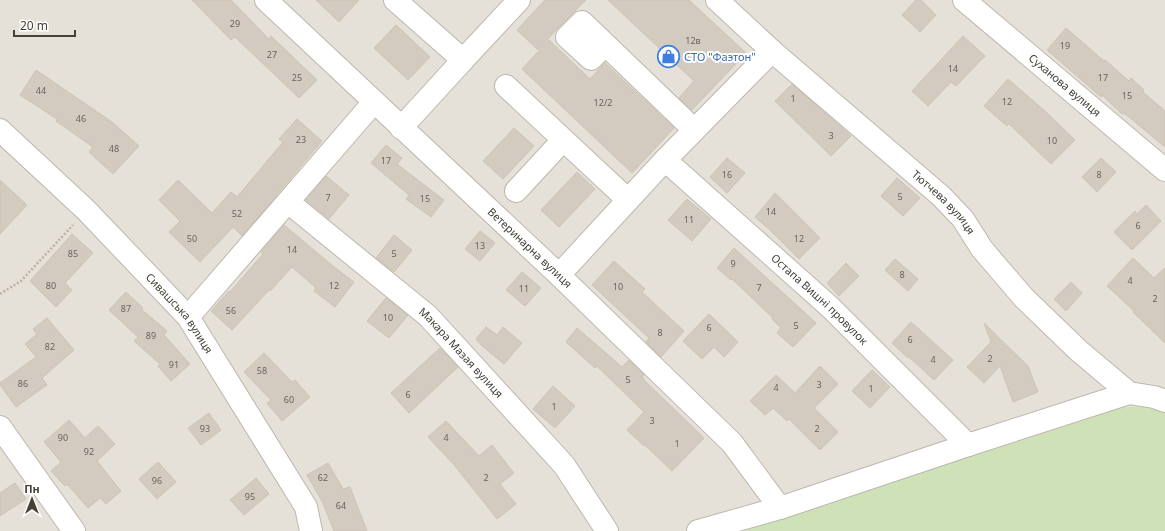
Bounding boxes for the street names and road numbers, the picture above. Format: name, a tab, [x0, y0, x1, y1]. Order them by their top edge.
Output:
street label: Суханова вулиця	[1026, 50, 1104, 120]
street label: Тютчева вулиця	[909, 166, 979, 237]
street label: Ветеринарна вулиця	[485, 204, 576, 291]
street label: Остапа Вишні провулок	[768, 250, 871, 348]
street label: Сивашська вулиця	[143, 269, 217, 356]
street label: Макара Мазая вулиця	[416, 304, 507, 401]

